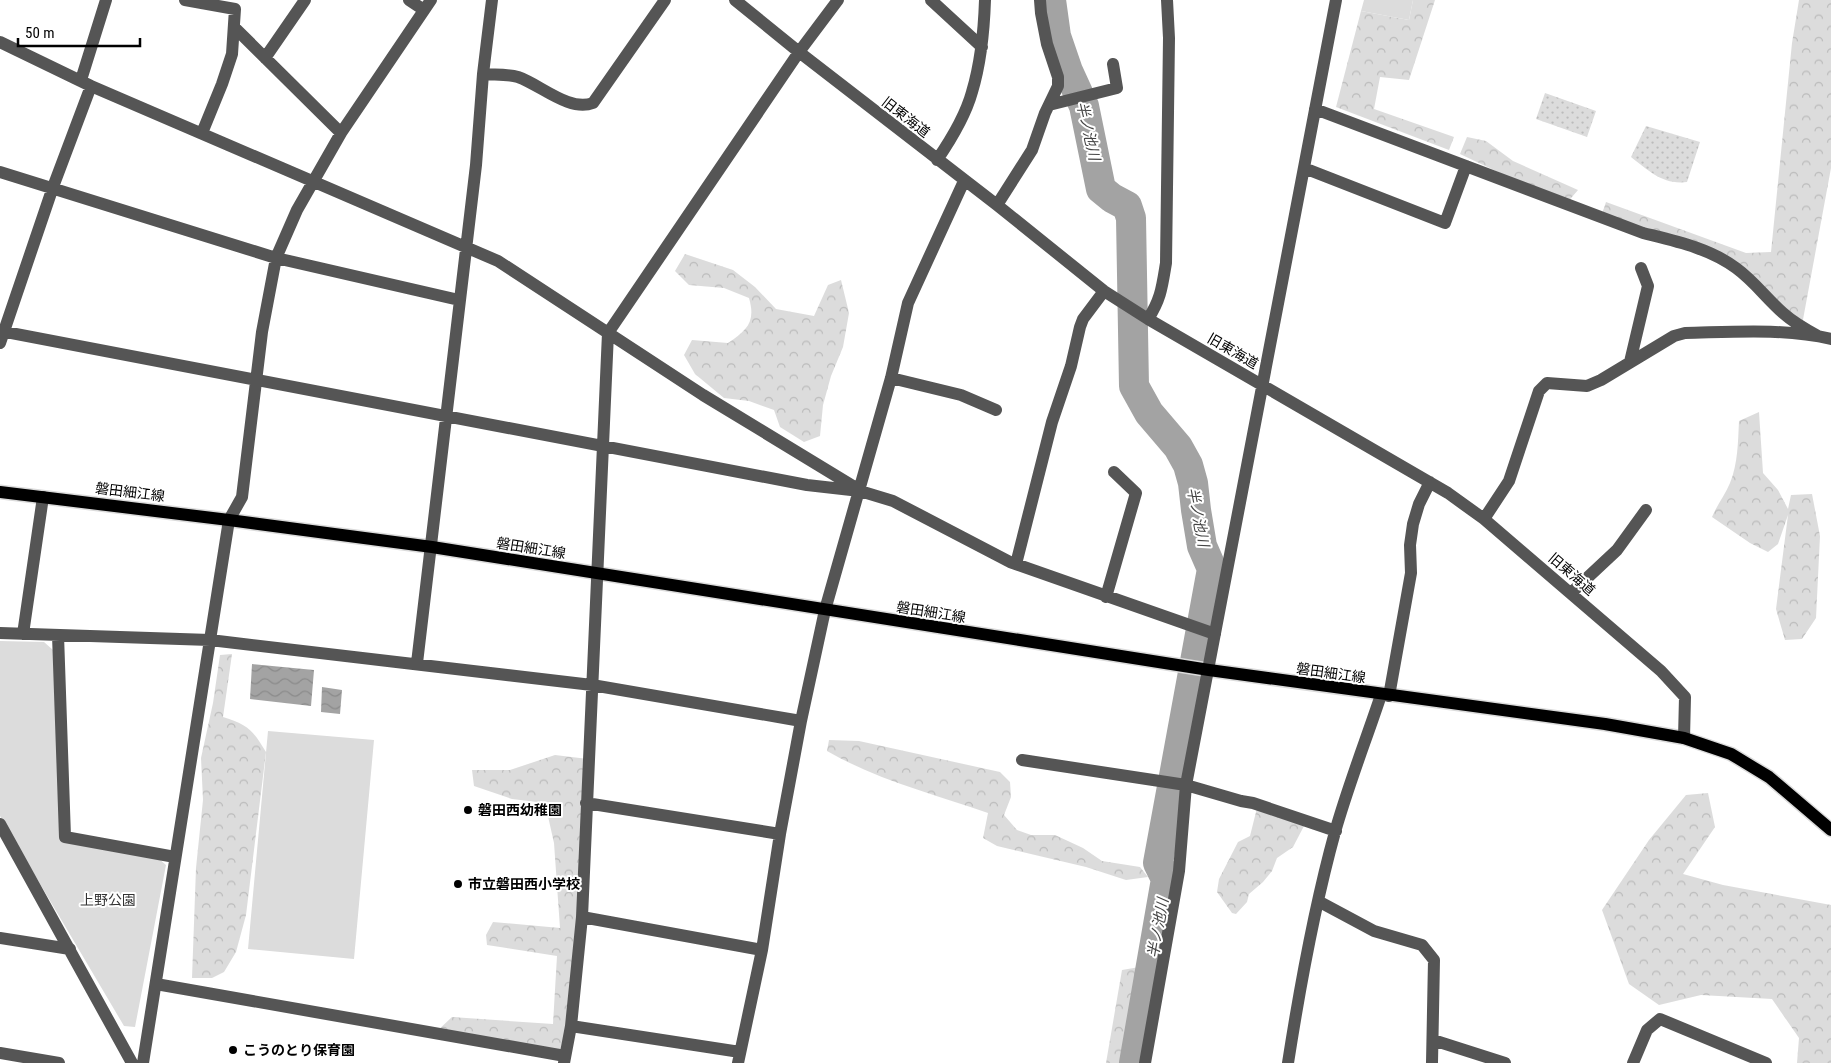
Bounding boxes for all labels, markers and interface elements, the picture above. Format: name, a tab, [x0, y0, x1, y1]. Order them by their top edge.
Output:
scale bar	[18, 15, 140, 47]
text: 50 m	[25, 24, 55, 42]
street label: 旧東海道	[879, 93, 933, 141]
water label: 半ノ池川	[1072, 100, 1104, 164]
street label: 旧東海道	[1205, 330, 1261, 372]
street label: 磐田細江線	[94, 480, 166, 504]
water label: 半ノ池川	[1183, 486, 1213, 550]
street label: 磐田細江線	[495, 535, 567, 561]
street label: 旧東海道	[1546, 550, 1598, 598]
street label: 磐田細江線	[895, 599, 967, 625]
street label: 磐田細江線	[1295, 660, 1367, 686]
place label: 磐田西幼稚園	[478, 802, 562, 818]
marker: 磐田西幼稚園	[462, 804, 474, 816]
place label: 市立磐田西小学校	[468, 876, 580, 892]
marker: 市立磐田西小学校	[452, 878, 464, 890]
park label: 上野公園	[80, 892, 136, 908]
water label: 半ノ池川	[1144, 895, 1172, 959]
place label: こうのとり保育園	[243, 1042, 355, 1058]
marker: こうのとり保育園	[227, 1044, 239, 1056]

